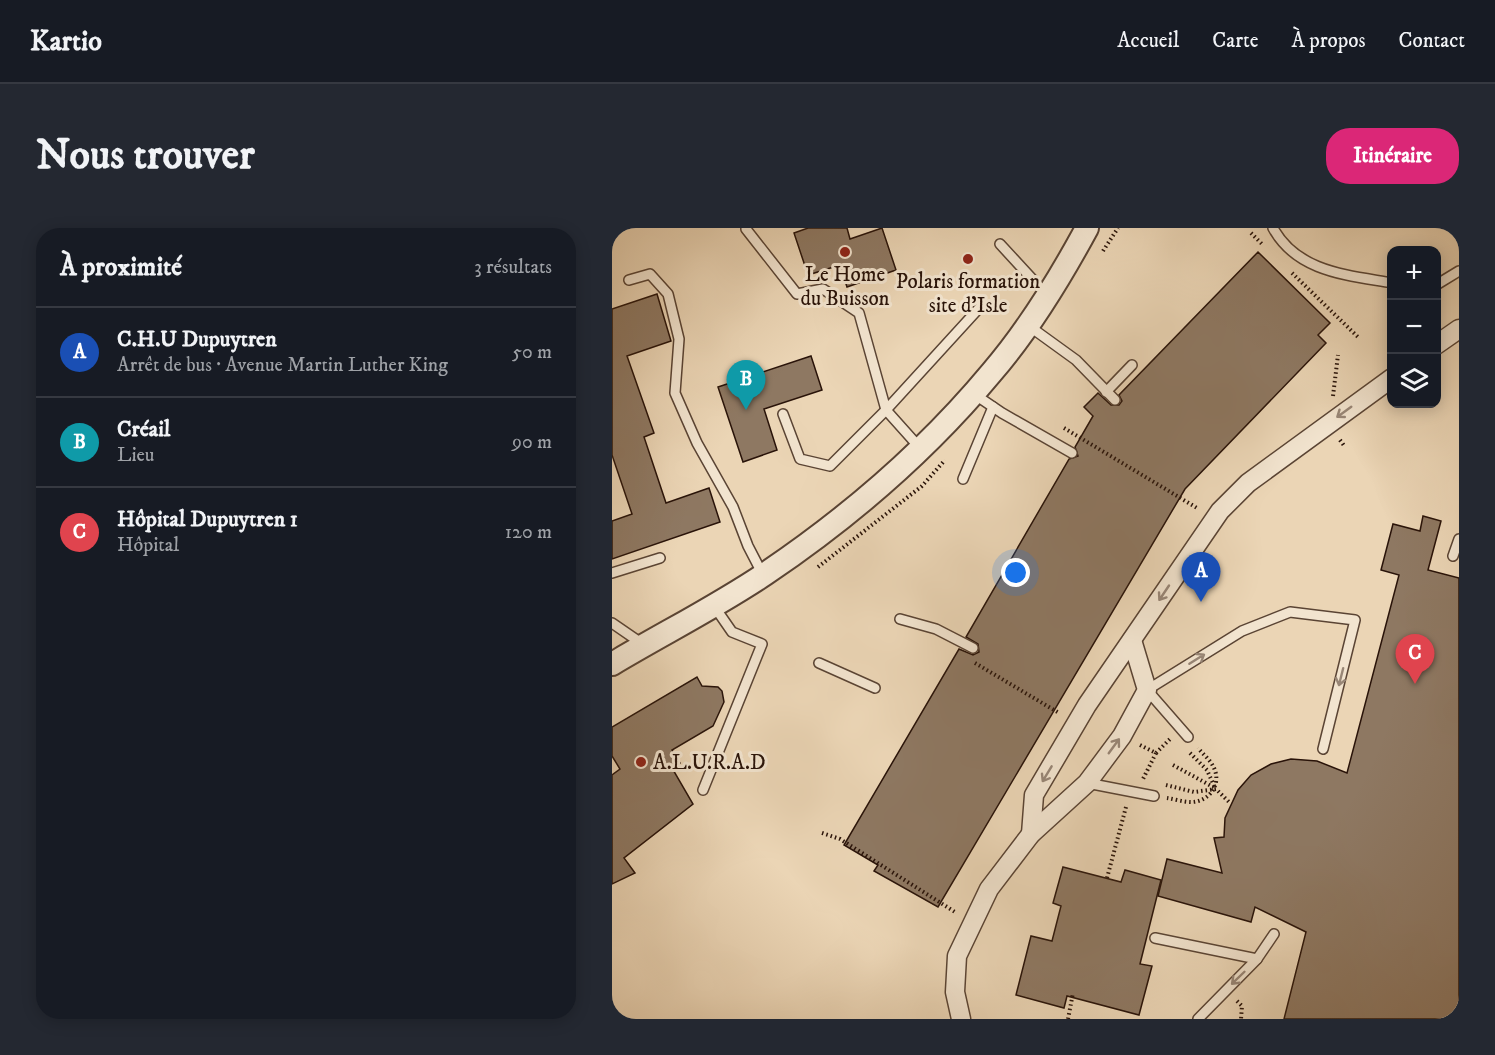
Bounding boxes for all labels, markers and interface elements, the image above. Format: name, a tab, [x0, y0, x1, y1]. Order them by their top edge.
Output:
text: Kartio	[30, 24, 102, 59]
text: Accueil	[1117, 28, 1179, 54]
text: Carte	[1212, 28, 1258, 54]
text: À propos	[1291, 28, 1366, 54]
text: Contact	[1399, 28, 1465, 54]
button: Itinéraire	[1326, 128, 1459, 184]
text: Nous trouver	[36, 130, 255, 182]
marker: Le Home du Buisson	[838, 245, 852, 259]
map controls	[1387, 246, 1441, 408]
button: +	[1387, 246, 1441, 300]
text: À proximité	[60, 251, 182, 284]
marker: Polaris formation site d'Isle	[961, 252, 975, 266]
text: 3 résultats	[474, 255, 552, 280]
place label: Le Home du Buisson	[800, 262, 890, 312]
place label: Polaris formation site d'Isle	[896, 269, 1040, 319]
button: −	[1387, 300, 1441, 354]
text: C.H.U Dupuytren	[117, 326, 277, 353]
text: A	[73, 340, 86, 365]
text: 50 m	[512, 340, 552, 365]
text: Arrêt de bus · Avenue Martin Luther King	[117, 353, 448, 378]
button: layers	[1387, 354, 1441, 408]
pin: B	[726, 360, 766, 410]
one-way arrow	[1337, 406, 1353, 419]
text: Créail	[117, 416, 170, 443]
text: B	[73, 430, 86, 455]
text: 90 m	[512, 430, 552, 455]
text: Lieu	[117, 443, 155, 468]
text: Hôpital Dupuytren 1	[117, 506, 298, 533]
text: C	[73, 520, 86, 545]
text: 120 m	[505, 520, 552, 545]
text: Hôpital	[117, 533, 179, 558]
pin: A	[1182, 552, 1220, 602]
your location	[1001, 558, 1030, 587]
one-way arrow	[1158, 584, 1170, 601]
pin: C	[1396, 634, 1434, 684]
one-way arrow	[1188, 653, 1205, 665]
one-way arrow	[1335, 667, 1347, 686]
one-way arrow	[1108, 739, 1120, 755]
place label: A.L.U.R.A.D	[653, 750, 766, 776]
marker: A.L.U.R.A.D	[634, 755, 648, 769]
one-way arrow	[1040, 765, 1052, 782]
one-way arrow	[1230, 971, 1245, 985]

